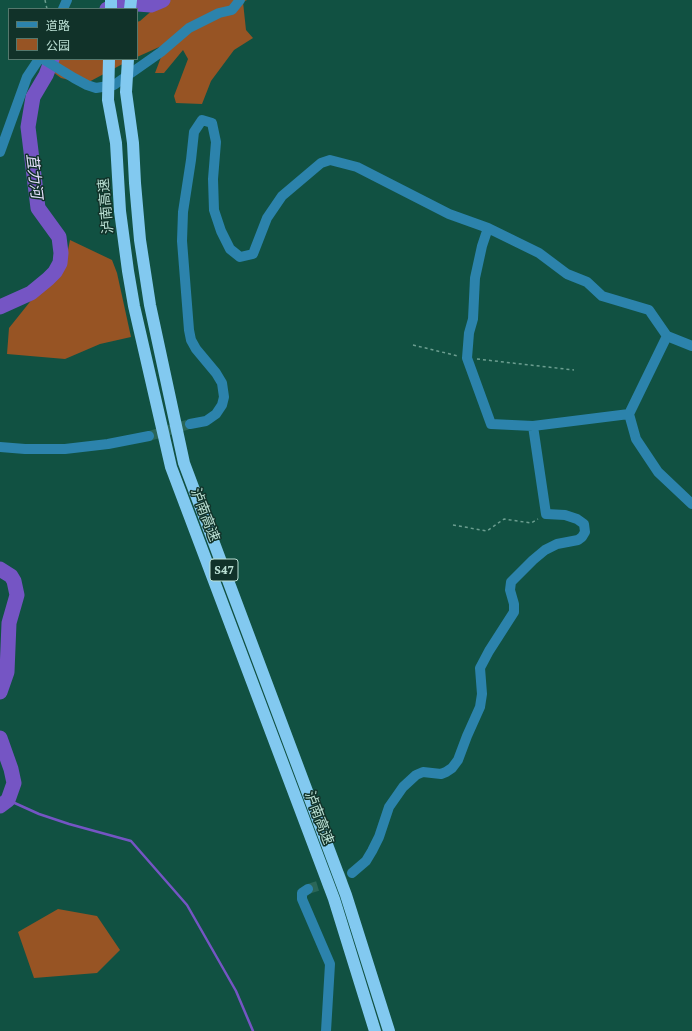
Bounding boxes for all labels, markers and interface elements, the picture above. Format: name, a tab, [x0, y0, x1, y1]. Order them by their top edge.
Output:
legend	[8, 8, 138, 60]
text: 道路	[46, 19, 70, 33]
text: 公园	[46, 39, 70, 53]
water label: 苴力河	[22, 153, 46, 199]
street label: 泸南高速	[95, 177, 117, 235]
street label: 泸南高速	[187, 486, 223, 544]
road number: S47	[210, 559, 238, 581]
street label: 泸南高速	[301, 789, 337, 847]

